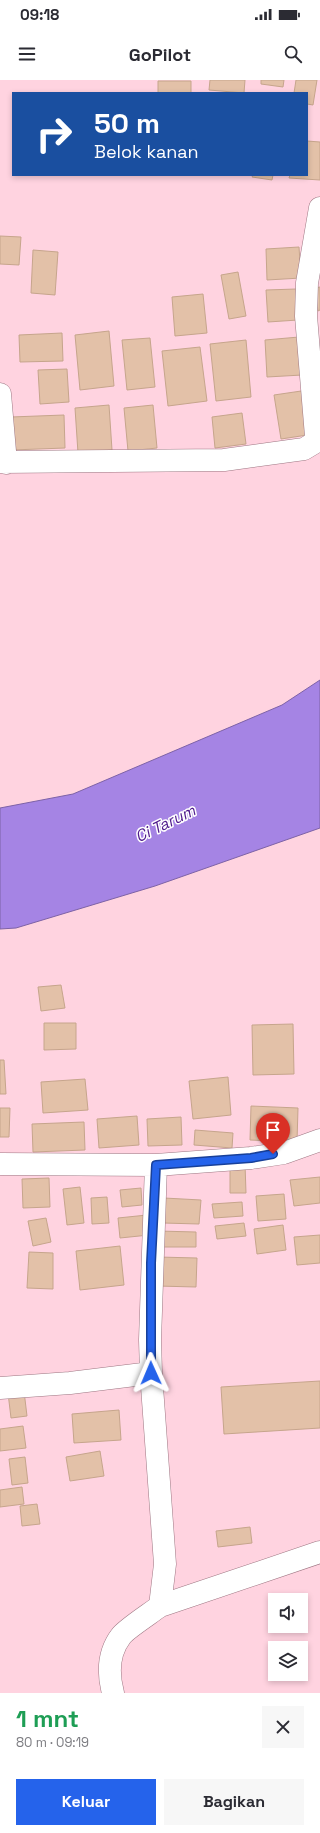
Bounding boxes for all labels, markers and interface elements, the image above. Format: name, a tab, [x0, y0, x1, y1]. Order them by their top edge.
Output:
text: 09:18	[20, 5, 59, 24]
icon: menu	[16, 43, 38, 65]
text: GoPilot	[129, 43, 191, 66]
icon: search	[282, 43, 304, 65]
text: 50 m	[94, 105, 160, 141]
icon: right	[28, 108, 80, 160]
text: Belok kanan	[94, 140, 199, 163]
water label: Ci Tarum	[132, 799, 200, 847]
pin	[256, 1113, 290, 1154]
icon: arrive	[262, 1119, 284, 1141]
position arrow	[130, 1352, 172, 1394]
map controls	[268, 1593, 308, 1681]
button: sound	[268, 1593, 308, 1633]
button: layers	[268, 1641, 308, 1681]
text: 1 mnt	[16, 1703, 79, 1734]
button: close	[262, 1706, 304, 1748]
text: 80 m · 09:19	[16, 1734, 89, 1751]
button: Keluar	[16, 1779, 156, 1825]
button: Bagikan	[164, 1779, 304, 1825]

